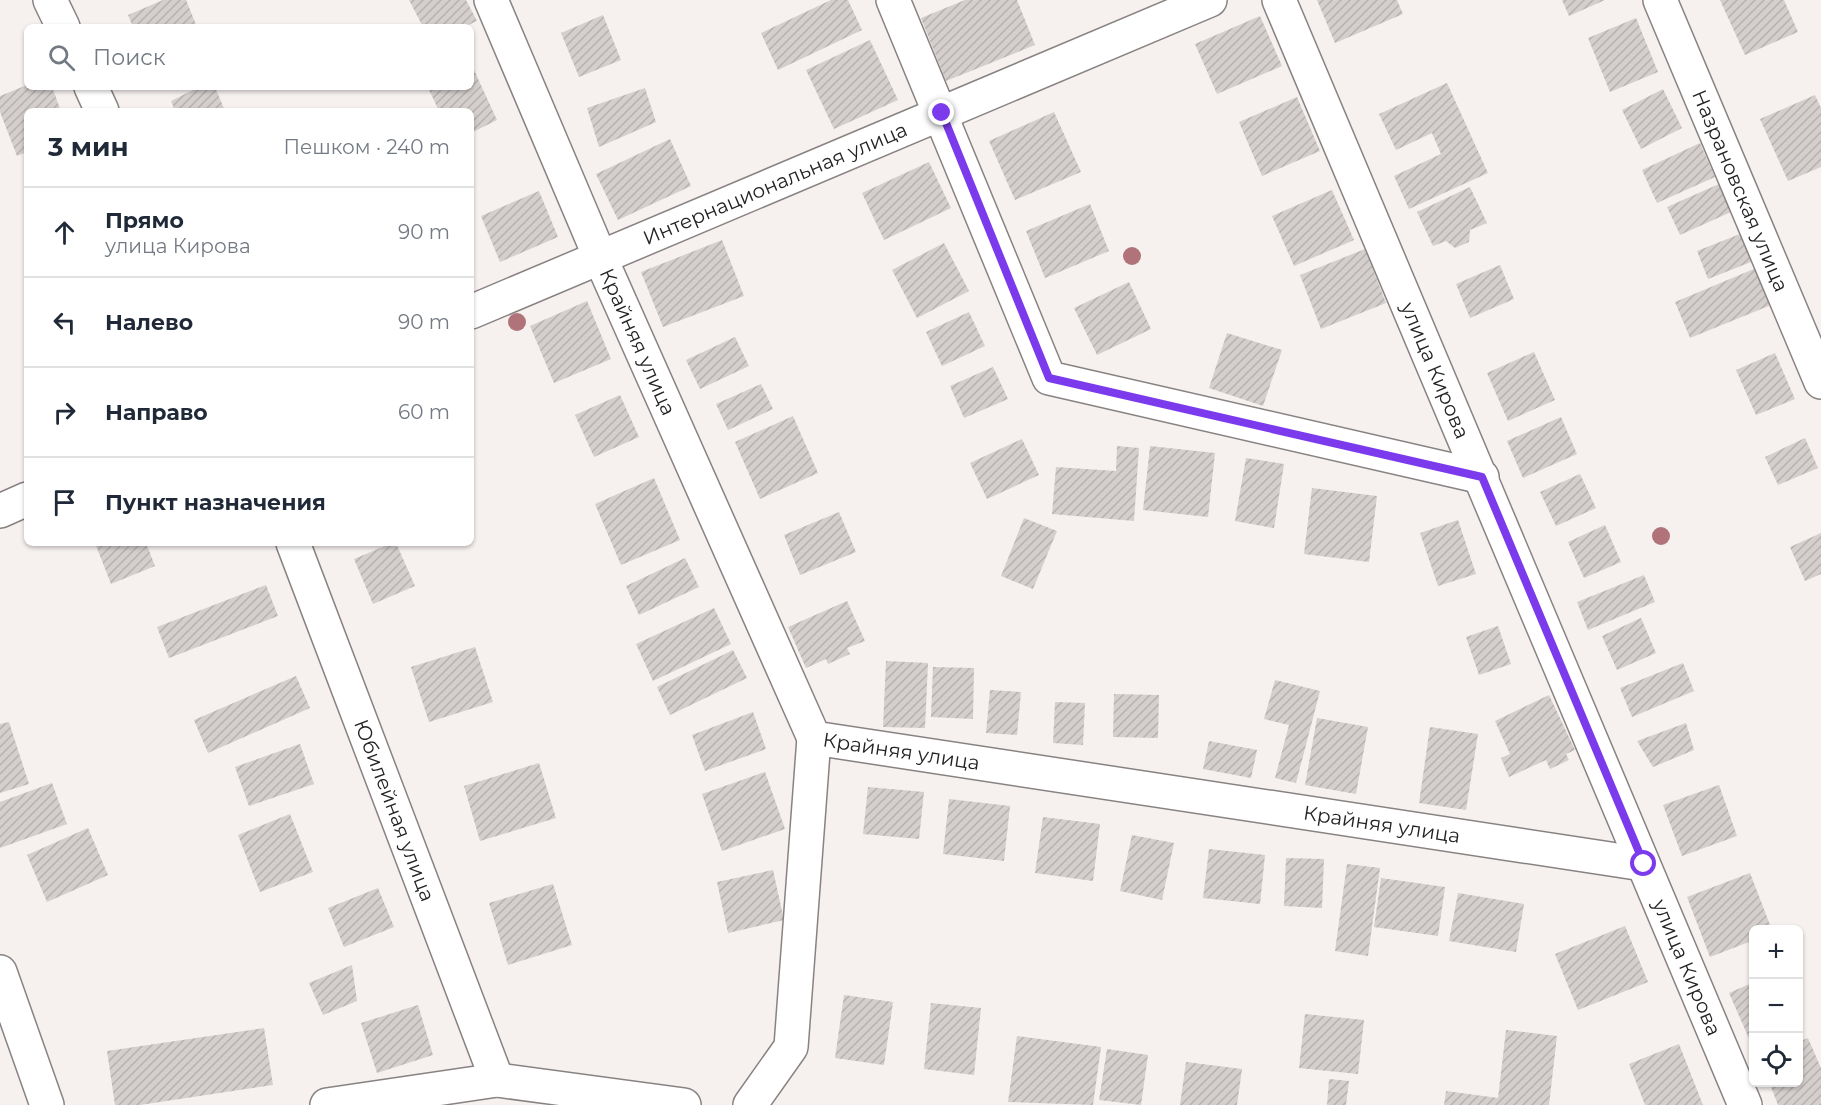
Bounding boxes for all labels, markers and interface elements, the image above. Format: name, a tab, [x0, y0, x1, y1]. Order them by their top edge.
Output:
search box	[24, 24, 474, 90]
icon: search	[45, 41, 78, 74]
text: Поиск	[93, 44, 165, 71]
street label: Назрановская улица	[1687, 86, 1794, 295]
route end	[928, 99, 954, 125]
street label: Интернациональная улица	[639, 117, 911, 250]
text: 3 мин	[48, 131, 128, 163]
text: Пешком · 240 m	[283, 135, 450, 159]
text: Прямо	[105, 207, 184, 234]
icon: ahead	[48, 216, 81, 249]
text: 90 m	[398, 220, 450, 244]
text: улица Кирова	[105, 234, 251, 258]
street label: Крайняя улица	[595, 265, 681, 419]
street label: улица Кирова	[1395, 298, 1475, 442]
icon: left	[48, 306, 81, 339]
text: Налево	[105, 309, 193, 336]
text: 90 m	[398, 310, 450, 334]
icon: right	[48, 396, 81, 429]
text: Направо	[105, 399, 208, 426]
text: 60 m	[398, 400, 450, 424]
icon: arrive	[48, 486, 81, 519]
text: Пункт назначения	[105, 489, 326, 516]
street label: Юбилейная улица	[349, 716, 440, 905]
street label: Крайняя улица	[821, 728, 981, 775]
street label: Крайняя улица	[1302, 801, 1462, 848]
route start	[1630, 850, 1656, 876]
street label: улица Кирова	[1647, 895, 1726, 1039]
map controls	[1749, 925, 1803, 1087]
button: +	[1749, 925, 1803, 979]
button: −	[1749, 979, 1803, 1033]
button: locate	[1749, 1033, 1803, 1087]

